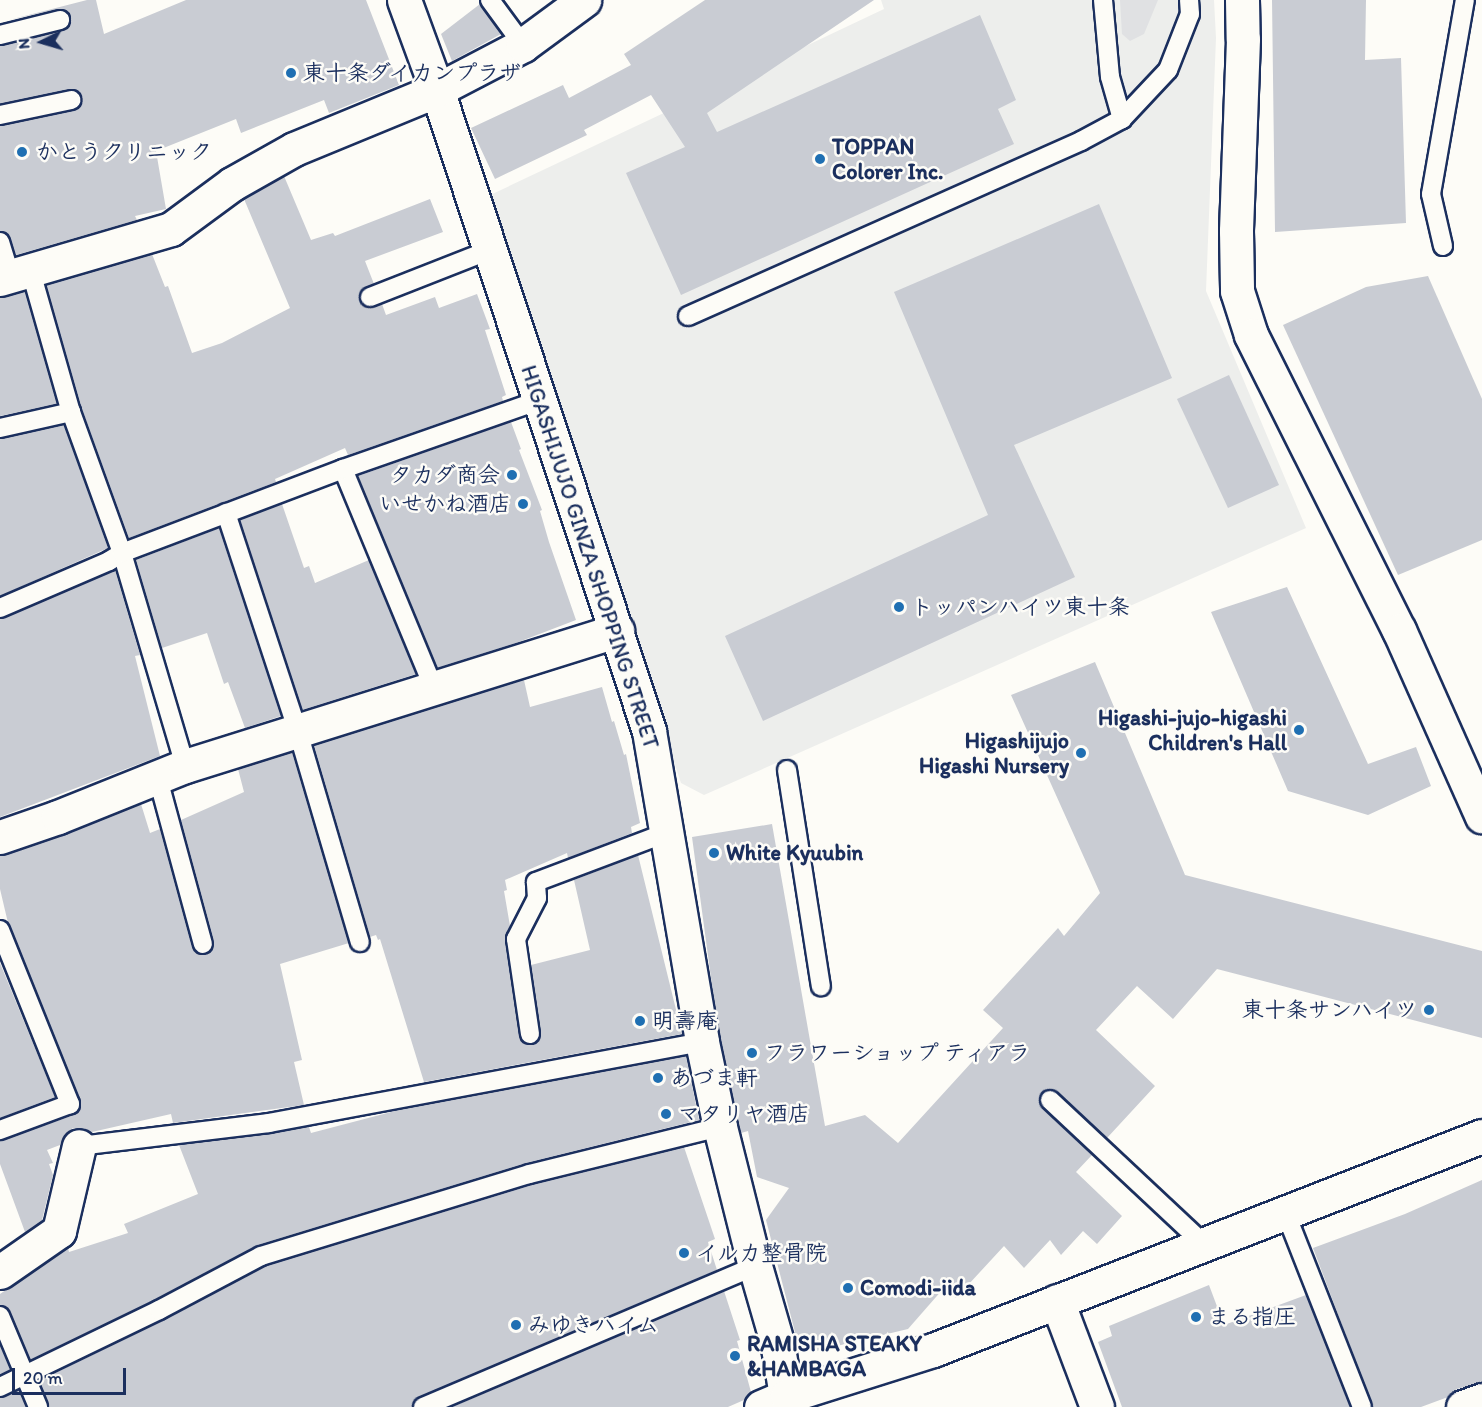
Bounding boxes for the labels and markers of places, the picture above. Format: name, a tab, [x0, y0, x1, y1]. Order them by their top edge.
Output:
place label: 東十条ダイカンプラザ	[303, 60, 523, 86]
marker: 東十条ダイカンプラザ	[284, 66, 298, 80]
place label: TOPPAN Colorer Inc.	[832, 133, 943, 184]
place label: かとうクリニック	[36, 139, 212, 165]
marker: かとうクリニック	[13, 143, 31, 161]
marker: TOPPAN Colorer Inc.	[813, 152, 827, 166]
place label: タカダ商会	[390, 462, 500, 488]
marker: タカダ商会	[505, 468, 519, 482]
place label: いせかね酒店	[379, 491, 511, 517]
marker: いせかね酒店	[516, 497, 530, 511]
place label: トッパンハイツ東十条	[911, 594, 1131, 620]
marker: トッパンハイツ東十条	[892, 600, 906, 614]
place label: Higashi-jujo-higashi Children's Hall	[1098, 704, 1287, 756]
marker: Higashi-jujo-higashi Children's Hall	[1292, 723, 1306, 737]
place label: Higashijujo Higashi Nursery	[919, 727, 1069, 778]
marker: Higashijujo Higashi Nursery	[1074, 746, 1088, 760]
place label: White Kyuubin	[726, 840, 864, 866]
marker: White Kyuubin	[707, 846, 721, 860]
place label: 東十条サンハイツ	[1241, 997, 1417, 1023]
marker: 東十条サンハイツ	[1422, 1003, 1436, 1017]
place label: 明壽庵	[652, 1008, 718, 1034]
marker: 明壽庵	[633, 1014, 647, 1028]
place label: フラワーショップ ティアラ	[764, 1040, 1033, 1066]
marker: フラワーショップ ティアラ	[745, 1046, 759, 1060]
place label: あづま軒	[670, 1065, 758, 1091]
marker: あづま軒	[651, 1071, 665, 1085]
place label: マタリヤ酒店	[678, 1101, 810, 1127]
marker: マタリヤ酒店	[659, 1107, 673, 1121]
place label: イルカ整骨院	[696, 1240, 828, 1266]
marker: イルカ整骨院	[677, 1246, 691, 1260]
place label: Comodi-iida	[860, 1275, 976, 1301]
marker: Comodi-iida	[841, 1281, 855, 1295]
place label: まる指圧	[1208, 1304, 1296, 1330]
marker: まる指圧	[1189, 1310, 1203, 1324]
place label: みゆきハイム	[528, 1312, 660, 1338]
marker: みゆきハイム	[509, 1318, 523, 1332]
place label: RAMISHA STEAKY &HAMBAGA	[747, 1330, 922, 1382]
marker: RAMISHA STEAKY &HAMBAGA	[728, 1349, 742, 1363]

